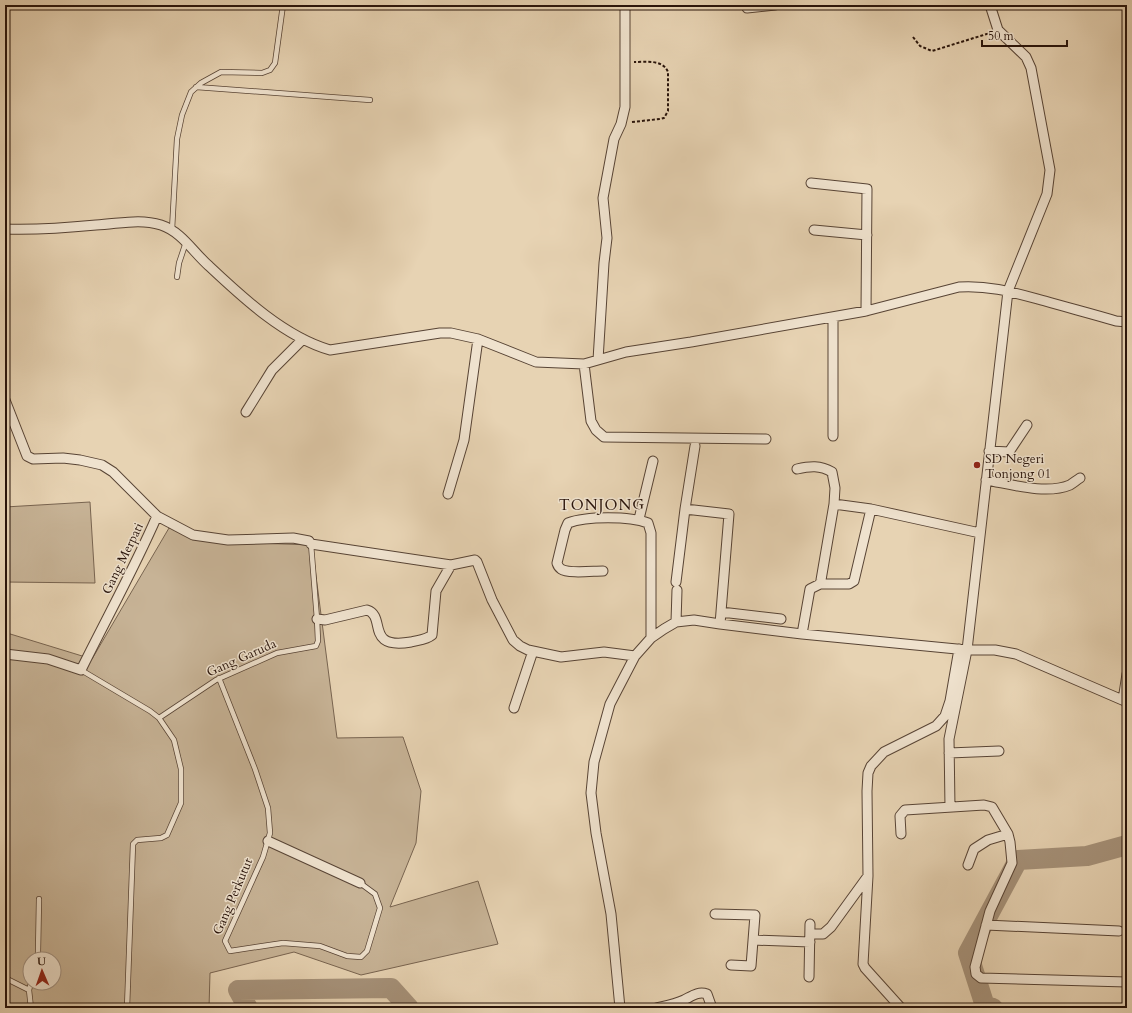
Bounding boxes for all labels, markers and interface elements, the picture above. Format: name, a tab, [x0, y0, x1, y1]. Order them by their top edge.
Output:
scale bar	[982, 22, 1067, 48]
text: 50 m	[988, 28, 1015, 44]
place label: SD Negeri Tonjong 01	[985, 450, 1051, 483]
marker: SD Negeri Tonjong 01	[972, 460, 982, 470]
district label: TONJONG	[559, 495, 645, 515]
street label: Gang Merpati	[98, 519, 148, 597]
street label: Gang Garuda	[204, 634, 279, 681]
street label: Gang Perkutut	[209, 855, 257, 938]
north arrow	[22, 951, 62, 991]
text: U	[37, 954, 46, 969]

